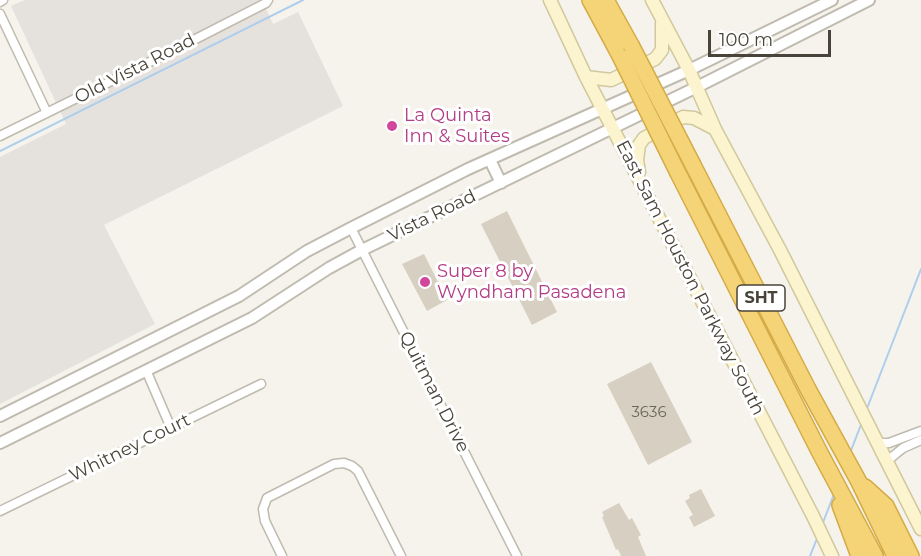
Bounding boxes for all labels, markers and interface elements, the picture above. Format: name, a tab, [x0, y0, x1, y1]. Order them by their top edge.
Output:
scale bar	[711, 18, 834, 56]
street label: Old Vista Road	[71, 29, 199, 109]
text: 100 m	[719, 29, 773, 51]
place label: La Quinta Inn & Suites	[404, 105, 510, 148]
marker: La Quinta Inn & Suites	[385, 119, 399, 133]
street label: East Sam Houston Parkway South	[611, 137, 769, 419]
street label: Vista Road	[384, 185, 480, 247]
place label: Super 8 by Wyndham Pasadena	[437, 261, 626, 304]
marker: Super 8 by Wyndham Pasadena	[418, 275, 432, 289]
road number: SHT	[737, 285, 785, 311]
street label: Quitman Drive	[394, 328, 474, 456]
house number: 3636	[631, 404, 667, 422]
street label: Whitney Court	[66, 409, 194, 487]

